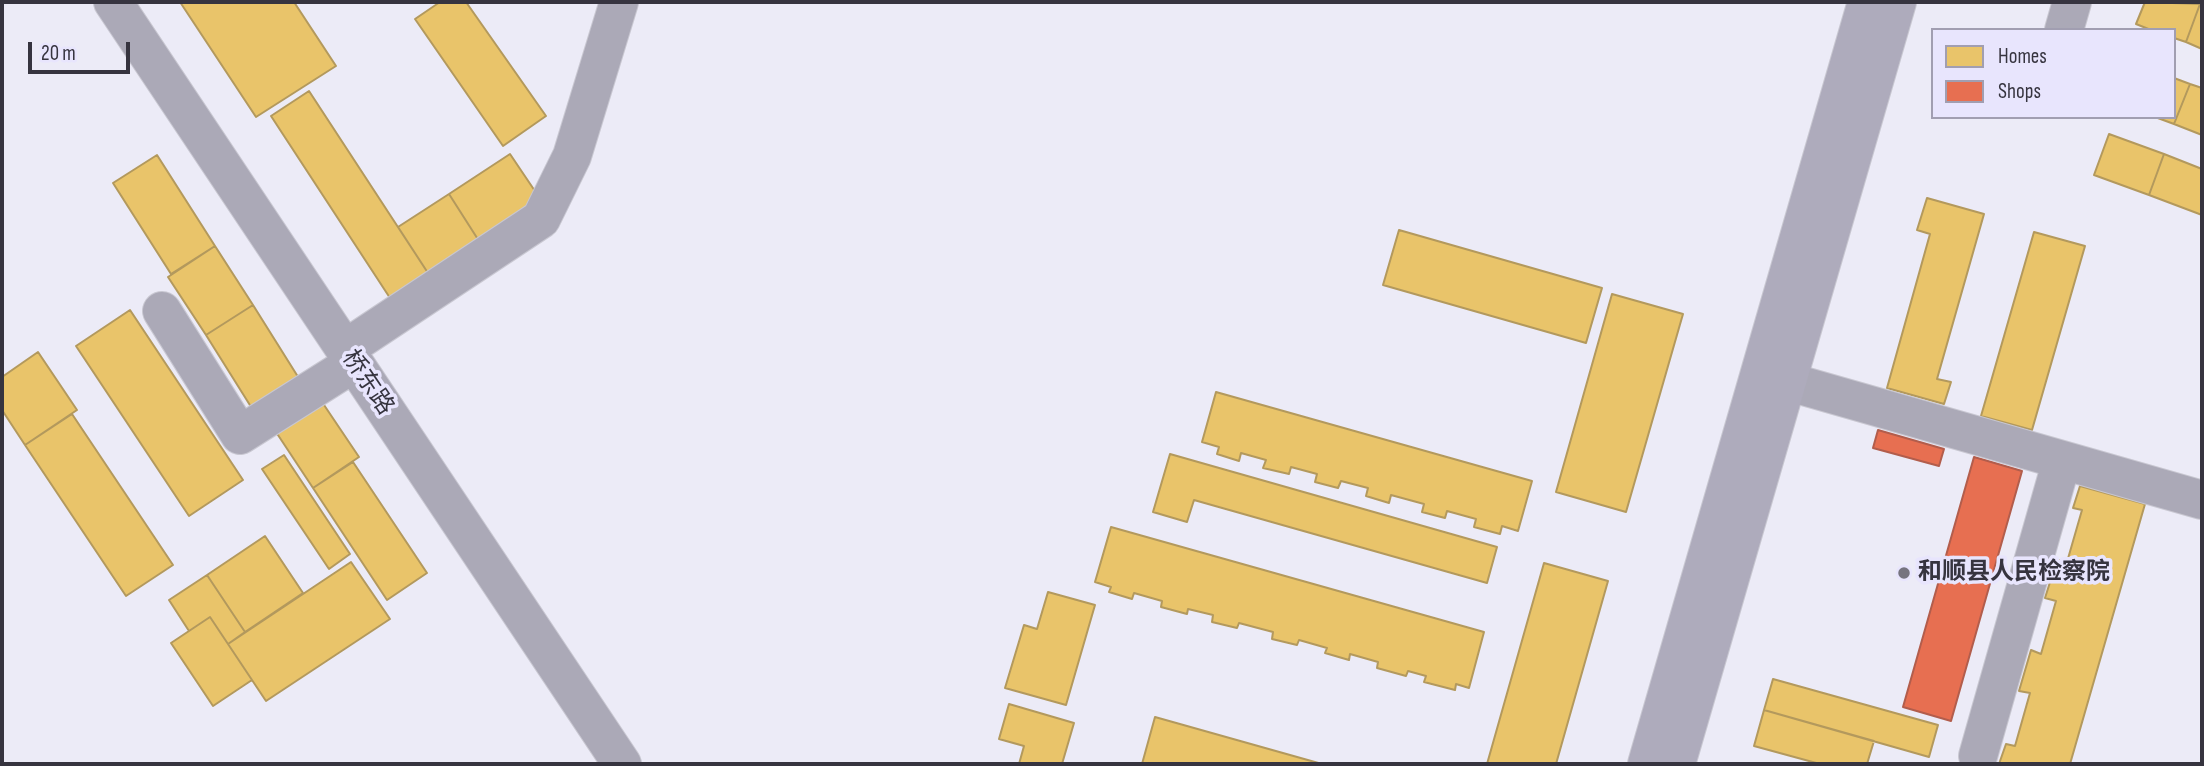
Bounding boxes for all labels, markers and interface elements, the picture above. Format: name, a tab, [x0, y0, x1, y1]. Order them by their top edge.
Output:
scale bar	[32, 28, 133, 72]
legend	[1931, 28, 2176, 119]
text: 20 m	[41, 41, 76, 66]
text: Homes	[1998, 44, 2047, 69]
text: Shops	[1998, 79, 2041, 104]
street label: 桥东路	[335, 345, 399, 421]
place label: 和顺县人民检察院	[1918, 559, 2110, 587]
marker: 和顺县人民检察院	[1896, 565, 1912, 581]

